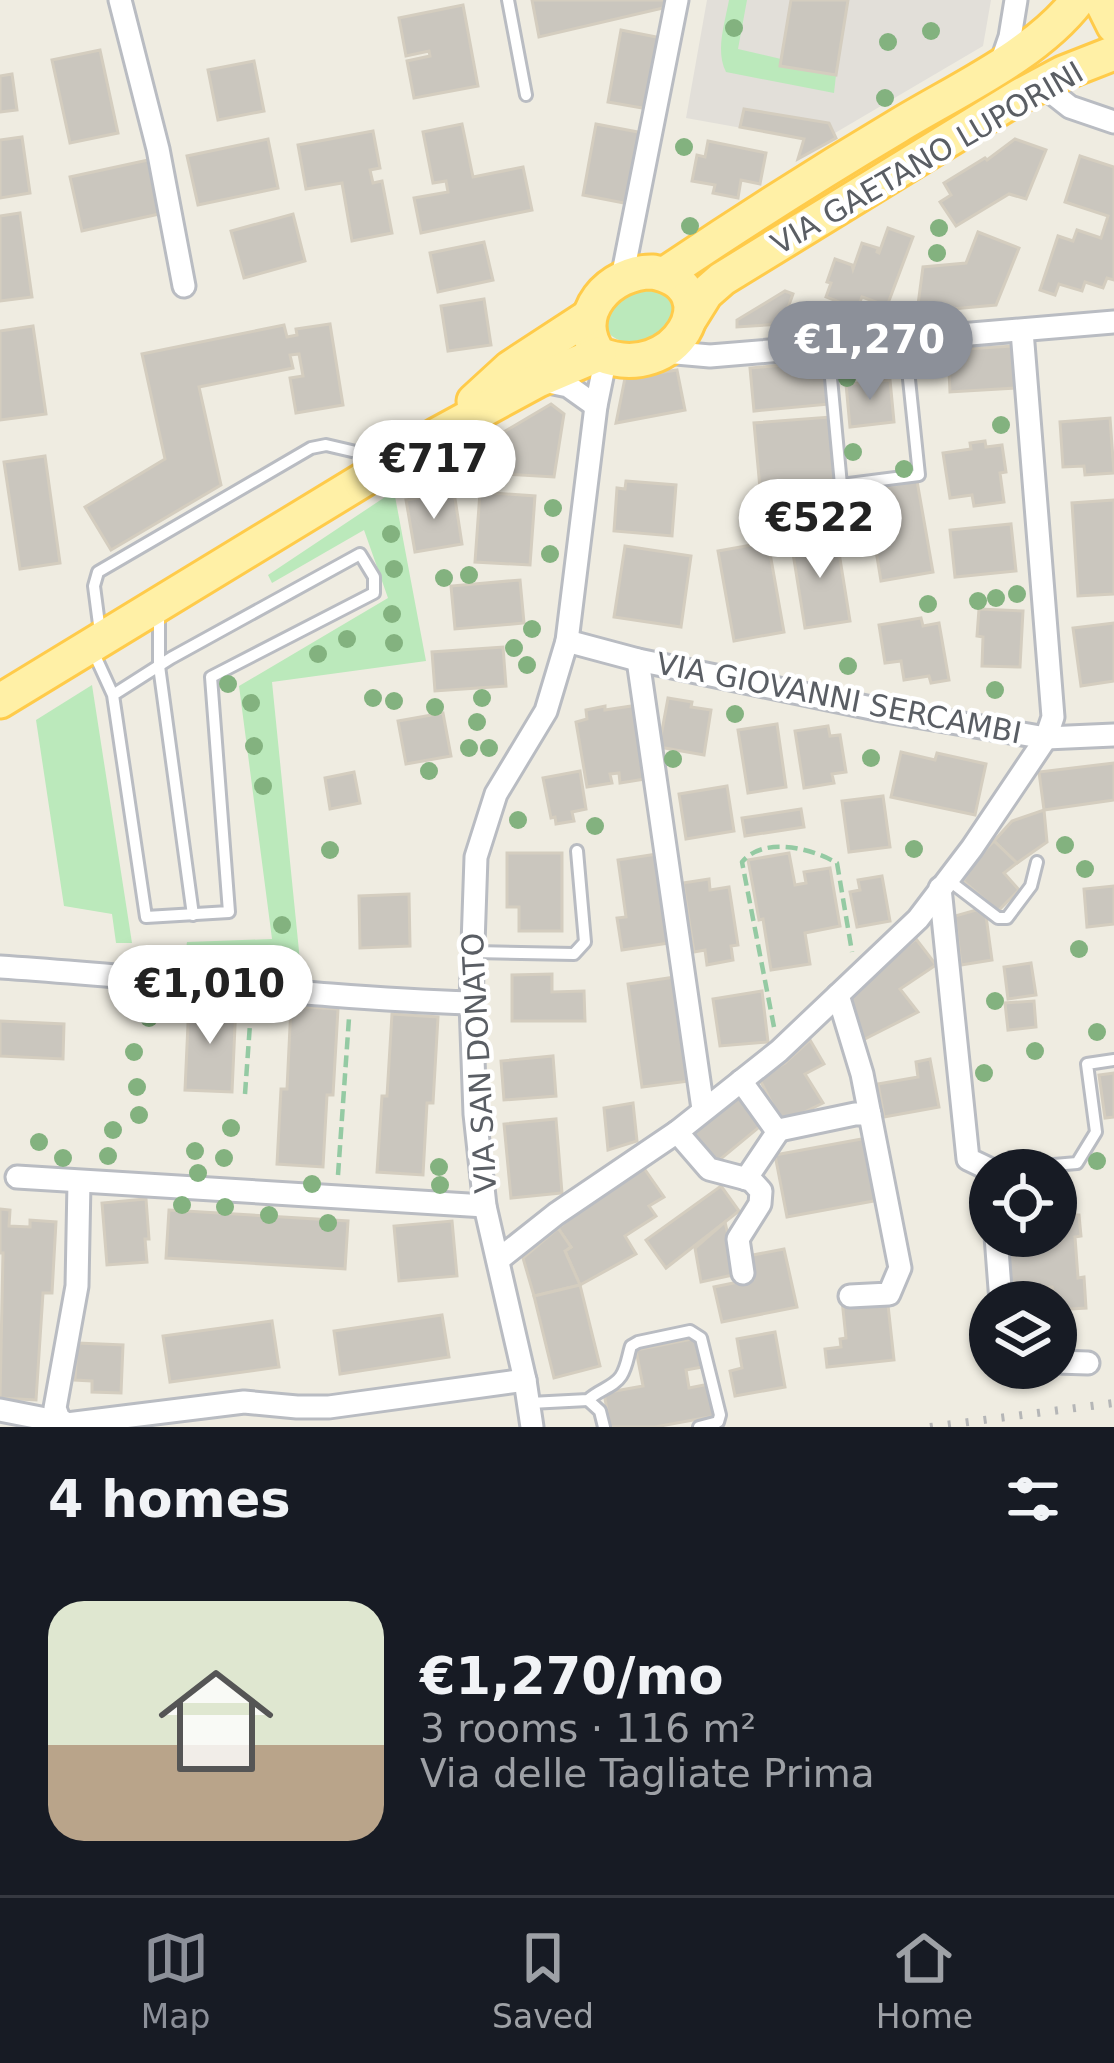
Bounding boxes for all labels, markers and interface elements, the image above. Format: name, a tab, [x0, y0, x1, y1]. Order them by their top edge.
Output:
street label: VIA GAETANO LUPORINI	[765, 54, 1089, 262]
pin: €1,270	[772, 301, 968, 403]
text: €1,270	[795, 317, 945, 362]
pin: €717	[363, 420, 505, 522]
text: €717	[380, 436, 488, 481]
pin: €522	[749, 479, 891, 581]
text: €522	[766, 495, 874, 540]
street label: VIA GIOVANNI SERCAMBI	[653, 645, 1025, 751]
street label: VIA SAN DONATO	[455, 932, 503, 1194]
pin: €1,010	[112, 945, 308, 1047]
text: €1,010	[135, 961, 285, 1006]
map controls	[969, 1149, 1077, 1389]
button: locate	[969, 1149, 1077, 1257]
button: layers	[969, 1281, 1077, 1389]
icon: filters	[1000, 1466, 1066, 1532]
text: 4 homes	[48, 1470, 291, 1529]
text: €1,270/mo	[420, 1647, 724, 1706]
icon: home	[144, 1649, 288, 1793]
text: 3 rooms · 116 m²	[420, 1706, 756, 1751]
text: Via delle Tagliate Prima	[420, 1751, 875, 1796]
tab: Map	[141, 1925, 210, 2036]
tab: Saved	[492, 1925, 594, 2036]
tab: Home	[876, 1925, 973, 2036]

